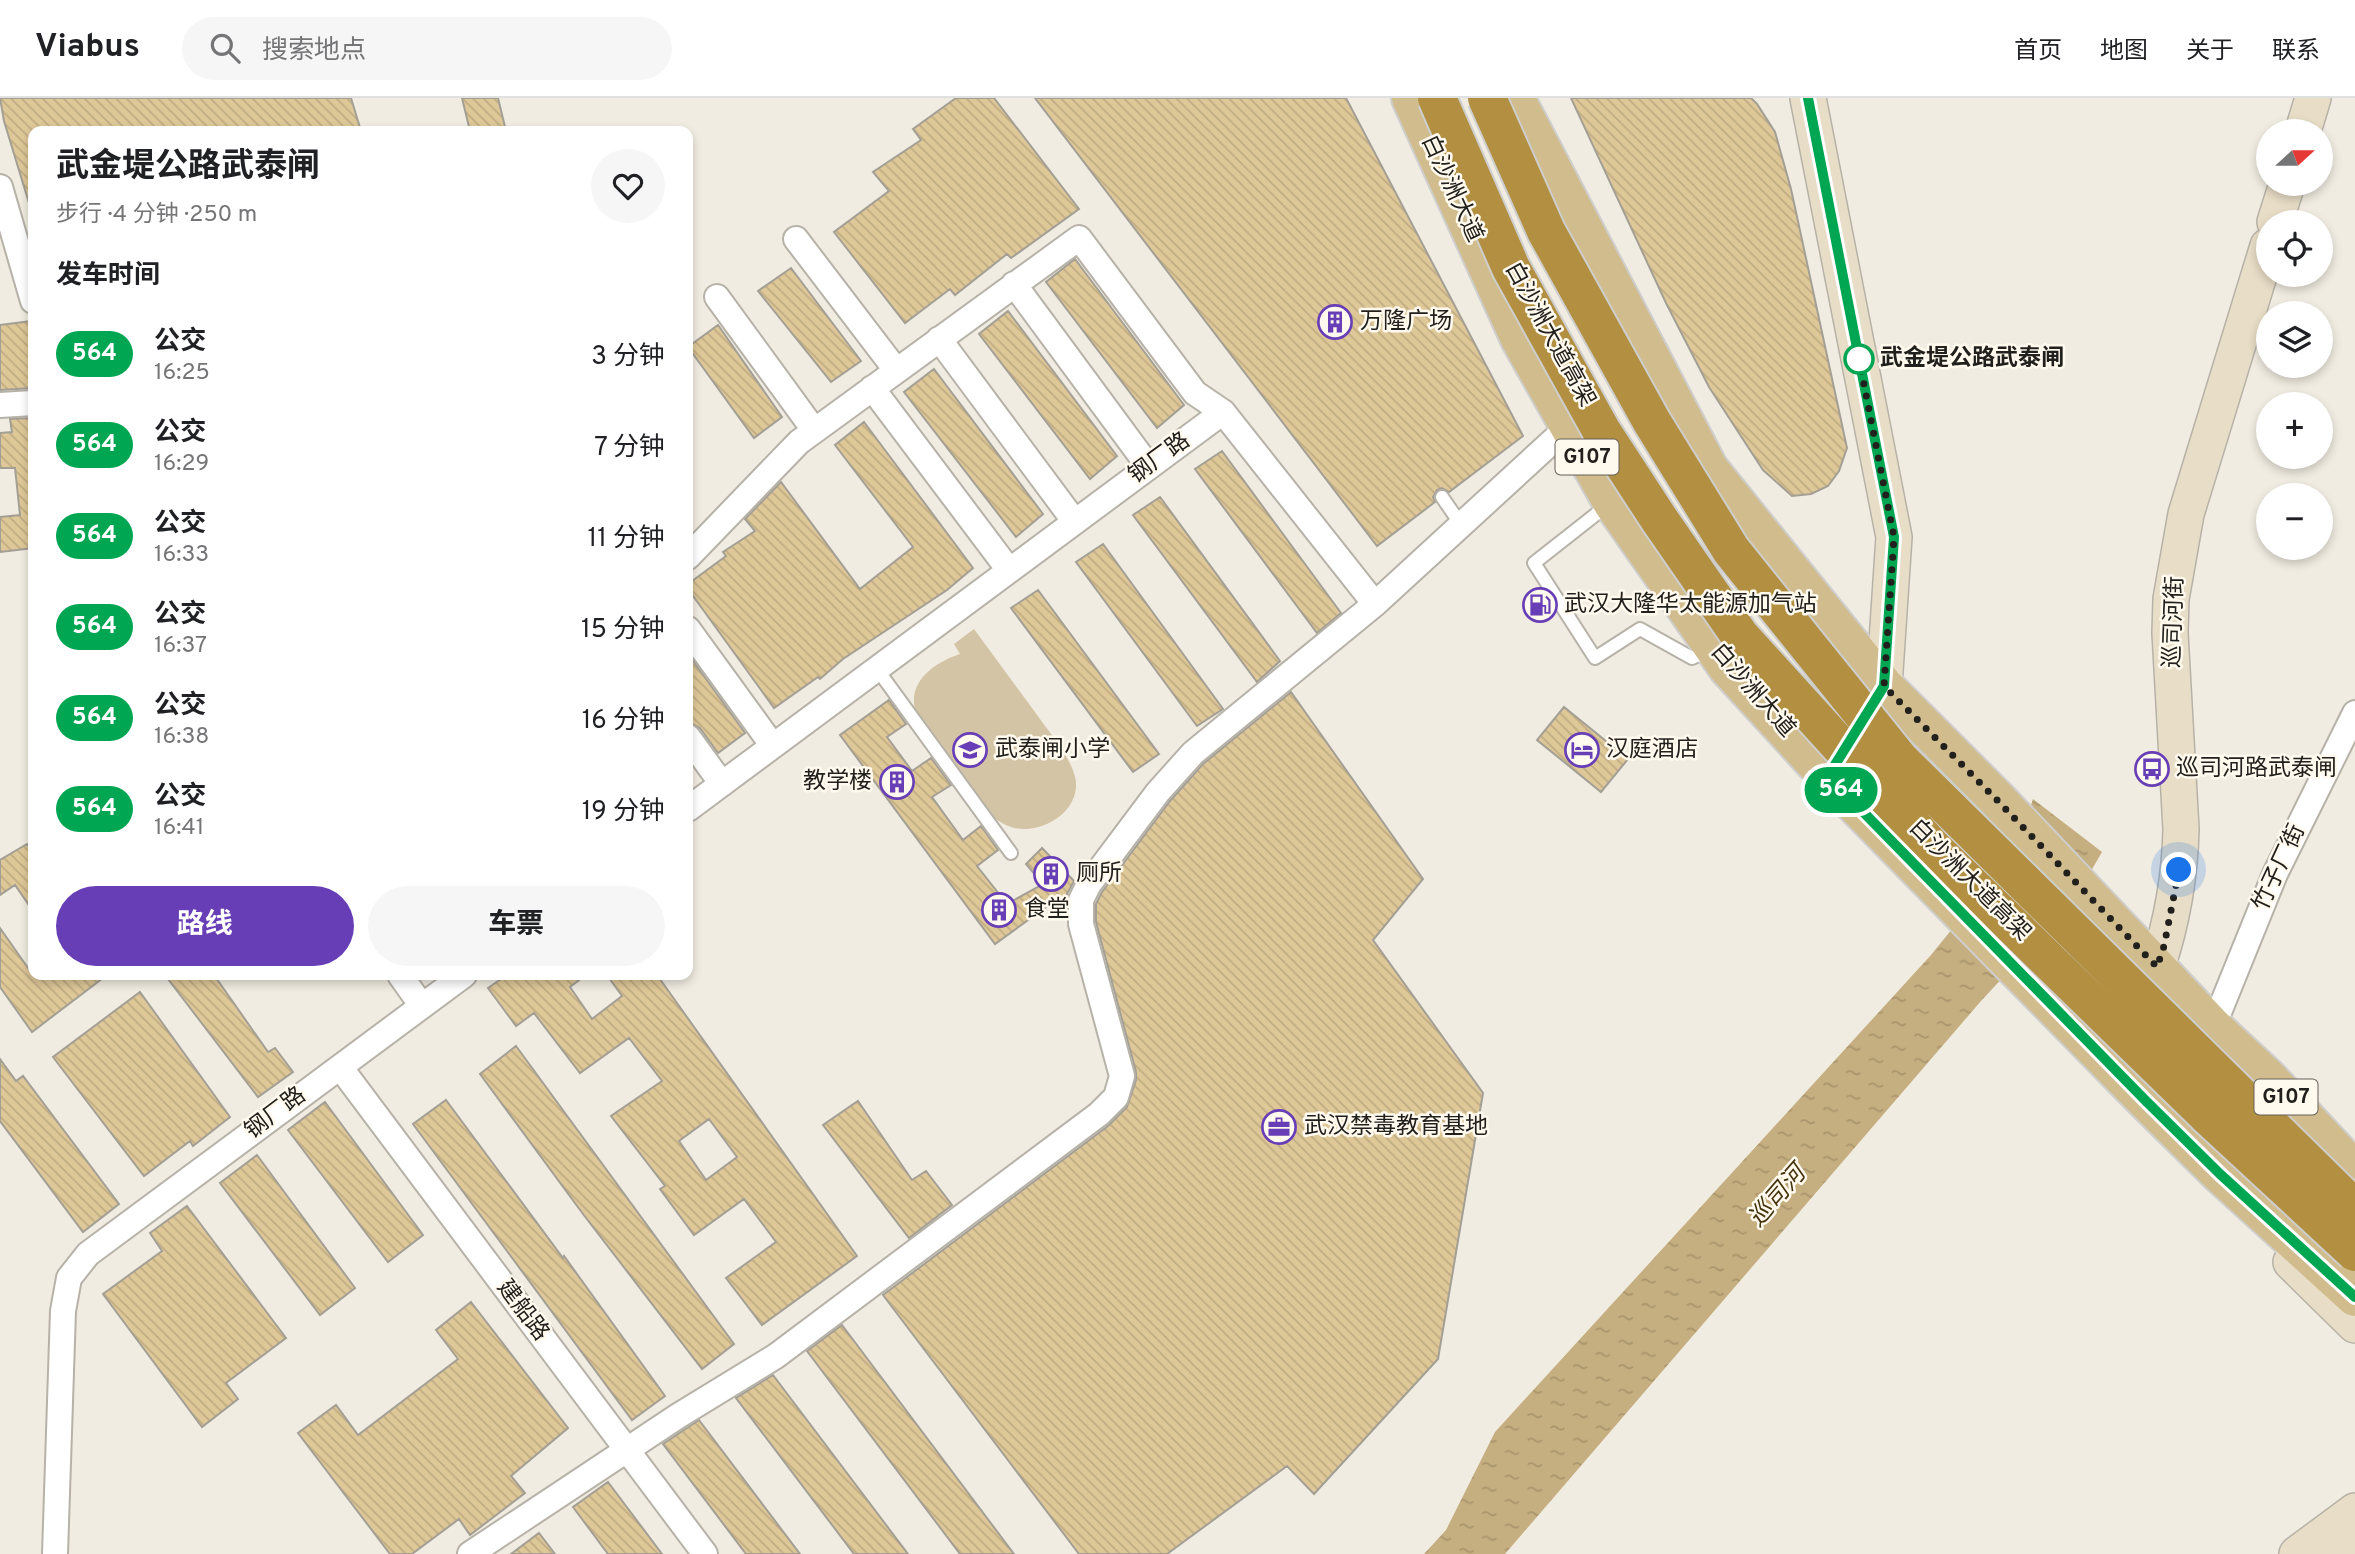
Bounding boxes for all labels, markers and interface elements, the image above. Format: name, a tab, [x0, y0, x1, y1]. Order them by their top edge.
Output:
search box	[182, 17, 672, 80]
text: Viabus	[35, 27, 140, 69]
icon: search	[206, 29, 244, 67]
text: 搜索地点	[262, 35, 366, 68]
text: 首页	[2014, 37, 2062, 67]
text: 地图	[2100, 37, 2148, 67]
text: 关于	[2186, 37, 2234, 67]
text: 联系	[2272, 37, 2320, 67]
north arrow	[2256, 119, 2333, 196]
map controls	[2256, 119, 2333, 560]
street label: 白沙洲大道	[1414, 131, 1488, 247]
text: 武金堤公路武泰闸	[56, 147, 320, 189]
button: heart	[591, 149, 665, 223]
text: 步行 · 4 分钟 · 250 m	[56, 201, 257, 230]
button: locate	[2256, 210, 2333, 287]
street label: 白沙洲大道高架	[1497, 258, 1601, 412]
text: 发车时间	[56, 260, 160, 293]
button: layers	[2256, 301, 2333, 378]
building icon: 万隆广场	[1316, 303, 1354, 341]
place label: 万隆广场	[1360, 308, 1452, 337]
text: 公交	[154, 326, 206, 359]
text: 564	[72, 339, 117, 369]
text: 3 分钟	[591, 341, 665, 374]
marker: 武金堤公路武泰闸	[1844, 344, 1874, 374]
place label: 武金堤公路武泰闸	[1880, 344, 2064, 374]
text: 16:25	[154, 359, 210, 388]
button: +	[2256, 392, 2333, 469]
text: 公交	[154, 417, 206, 450]
street label: 钢厂路	[1124, 427, 1196, 491]
text: 564	[72, 430, 117, 460]
text: 7 分钟	[594, 432, 665, 465]
road number: G107	[1556, 440, 1618, 474]
text: 16:29	[154, 450, 209, 479]
button: −	[2256, 483, 2333, 560]
text: 公交	[154, 508, 206, 541]
text: 564	[72, 521, 117, 551]
text: 11 分钟	[587, 523, 665, 556]
text: 16:33	[154, 541, 209, 570]
street label: 巡司河街	[2159, 576, 2191, 668]
fuel station icon: 武汉大隆华太能源加气站	[1521, 586, 1559, 624]
place label: 武汉大隆华太能源加气站	[1564, 591, 1817, 620]
text: 公交	[154, 599, 206, 632]
text: 564	[72, 612, 117, 642]
text: 15 分钟	[581, 614, 665, 647]
text: 16:37	[154, 632, 207, 661]
street label: 白沙洲大道	[1703, 638, 1801, 744]
text: 公交	[154, 690, 206, 723]
text: 564	[72, 703, 117, 733]
text: 16 分钟	[582, 705, 665, 738]
text: 16:38	[154, 723, 209, 752]
school or university icon: 武泰闸小学	[951, 731, 989, 769]
hotel icon: 汉庭酒店	[1563, 731, 1601, 769]
place label: 武泰闸小学	[995, 736, 1110, 765]
place label: 汉庭酒店	[1606, 736, 1698, 765]
bus stop icon: 巡司河路武泰闸	[2133, 750, 2171, 788]
place label: 巡司河路武泰闸	[2176, 755, 2337, 784]
building icon: 教学楼	[878, 763, 916, 801]
line badge: 564	[1801, 767, 1881, 813]
place label: 教学楼	[803, 768, 872, 797]
text: 564	[1819, 775, 1863, 805]
text: 公交	[154, 781, 206, 814]
text: 564	[72, 794, 117, 824]
text: 19 分钟	[582, 796, 665, 829]
text: 16:41	[154, 814, 204, 843]
street label: 白沙洲大道高架	[1902, 814, 2036, 948]
street label: 竹子厂街	[2247, 820, 2313, 916]
your location	[2161, 852, 2196, 887]
building icon: 厕所	[1032, 855, 1070, 893]
place label: 厕所	[1076, 860, 1122, 889]
button: 路线	[56, 886, 354, 966]
button: 车票	[368, 886, 665, 966]
building icon: 食堂	[980, 891, 1018, 929]
place label: 食堂	[1024, 896, 1070, 925]
road number: G107	[2254, 1080, 2318, 1114]
street label: 钢厂路	[240, 1082, 312, 1146]
office icon: 武汉禁毒教育基地	[1260, 1108, 1298, 1146]
place label: 武汉禁毒教育基地	[1304, 1113, 1488, 1142]
water label: 巡司河	[1743, 1157, 1816, 1234]
street label: 建船路	[490, 1275, 554, 1347]

